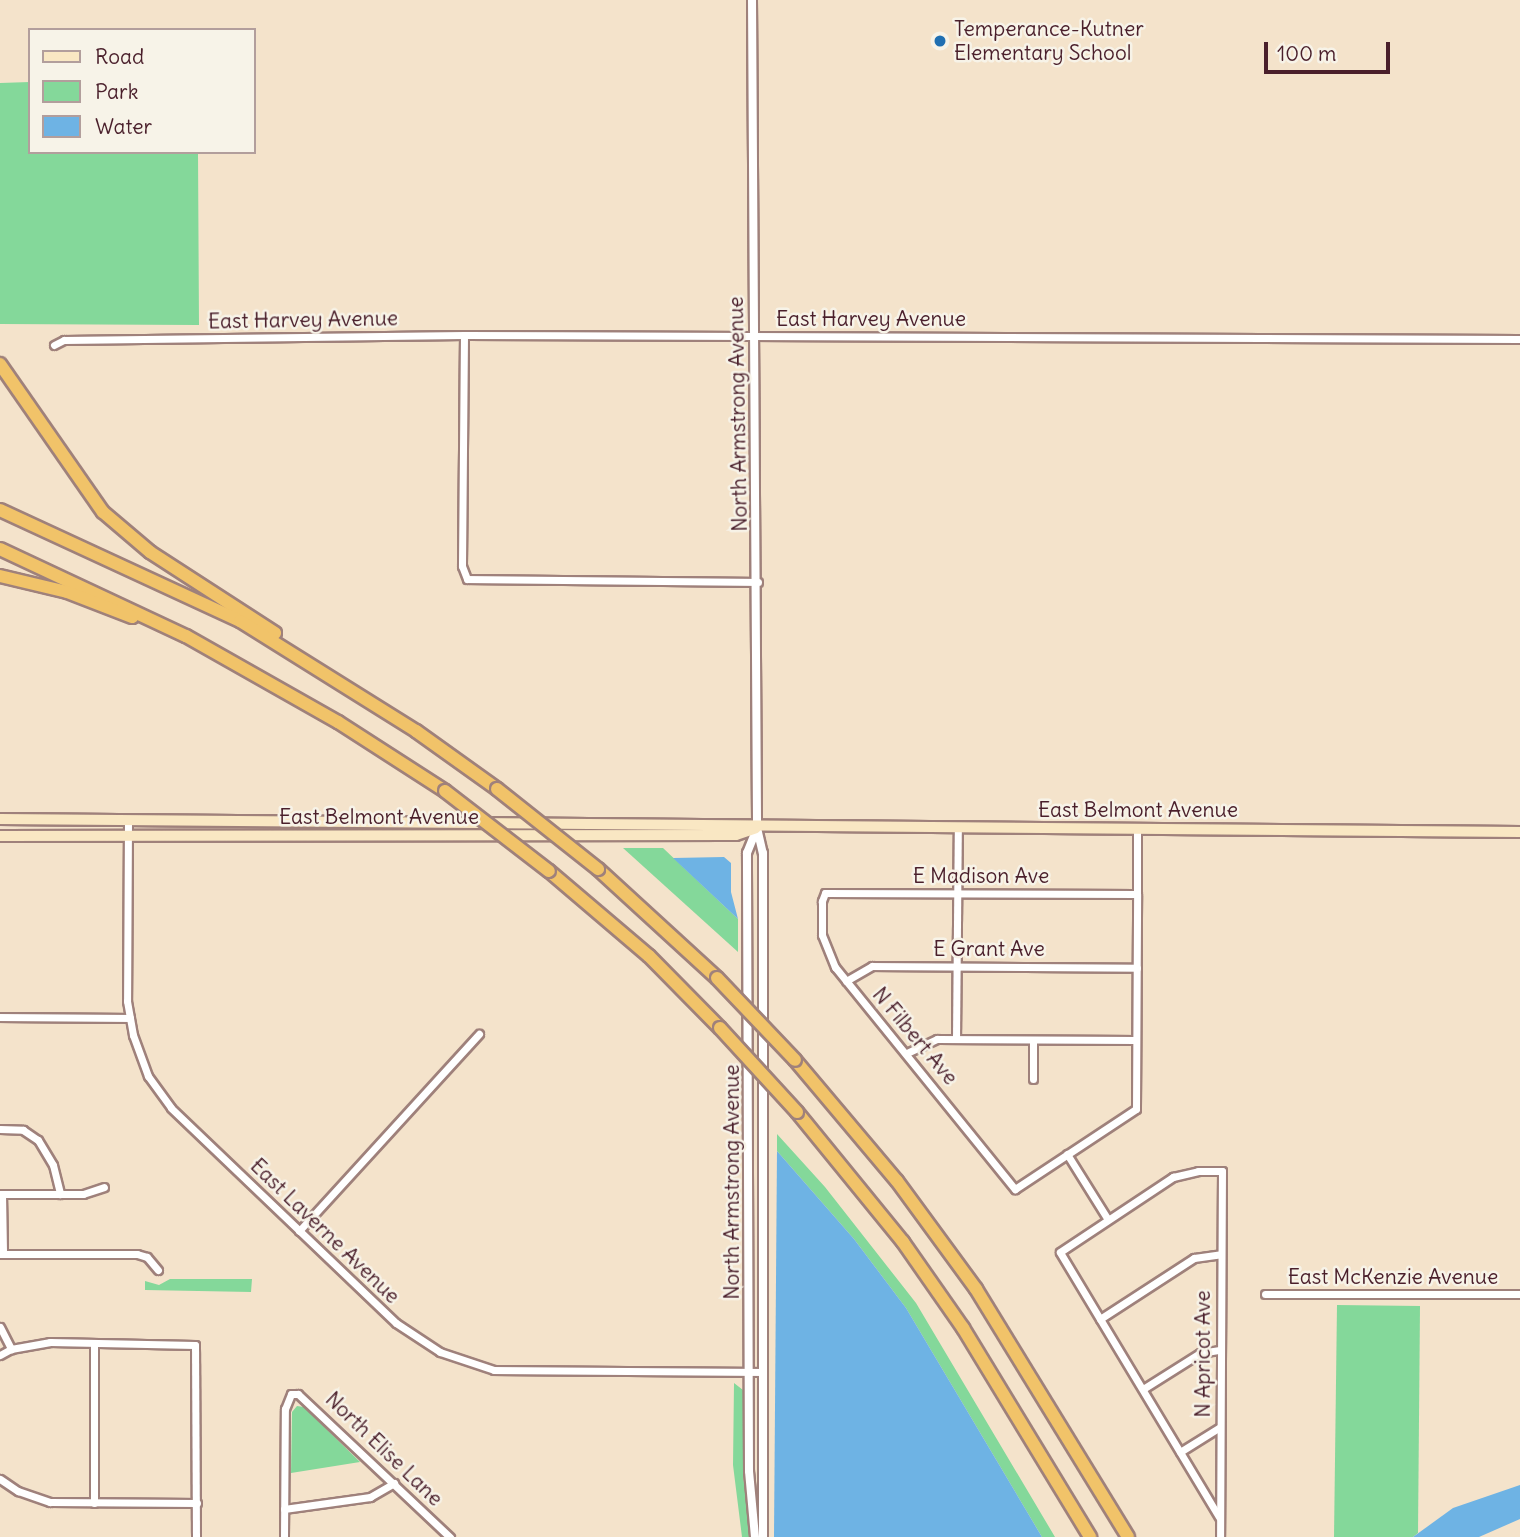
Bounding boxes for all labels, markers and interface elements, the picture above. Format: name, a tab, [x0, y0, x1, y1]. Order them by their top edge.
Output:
place label: Temperance-Kutner Elementary School	[954, 16, 1144, 66]
legend	[28, 28, 256, 154]
scale bar	[1268, 28, 1394, 72]
marker: Temperance-Kutner Elementary School	[932, 33, 948, 49]
text: 100 m	[1277, 40, 1336, 67]
text: Road	[95, 43, 144, 70]
text: Park	[95, 78, 138, 105]
text: Water	[95, 113, 152, 140]
street label: North Armstrong Avenue	[723, 296, 753, 532]
street label: East Harvey Avenue	[208, 306, 398, 334]
street label: East Harvey Avenue	[776, 306, 966, 332]
street label: East Belmont Avenue	[1038, 797, 1238, 823]
street label: East Belmont Avenue	[279, 804, 479, 830]
street label: E Madison Ave	[913, 863, 1049, 889]
street label: E Grant Ave	[933, 936, 1045, 962]
street label: N Filbert Ave	[867, 982, 963, 1090]
street label: North Armstrong Avenue	[719, 1064, 745, 1300]
street label: East Laverne Avenue	[245, 1153, 405, 1309]
street label: East McKenzie Avenue	[1288, 1264, 1498, 1290]
street label: N Apricot Ave	[1190, 1290, 1216, 1418]
street label: North Elise Lane	[320, 1387, 448, 1511]

